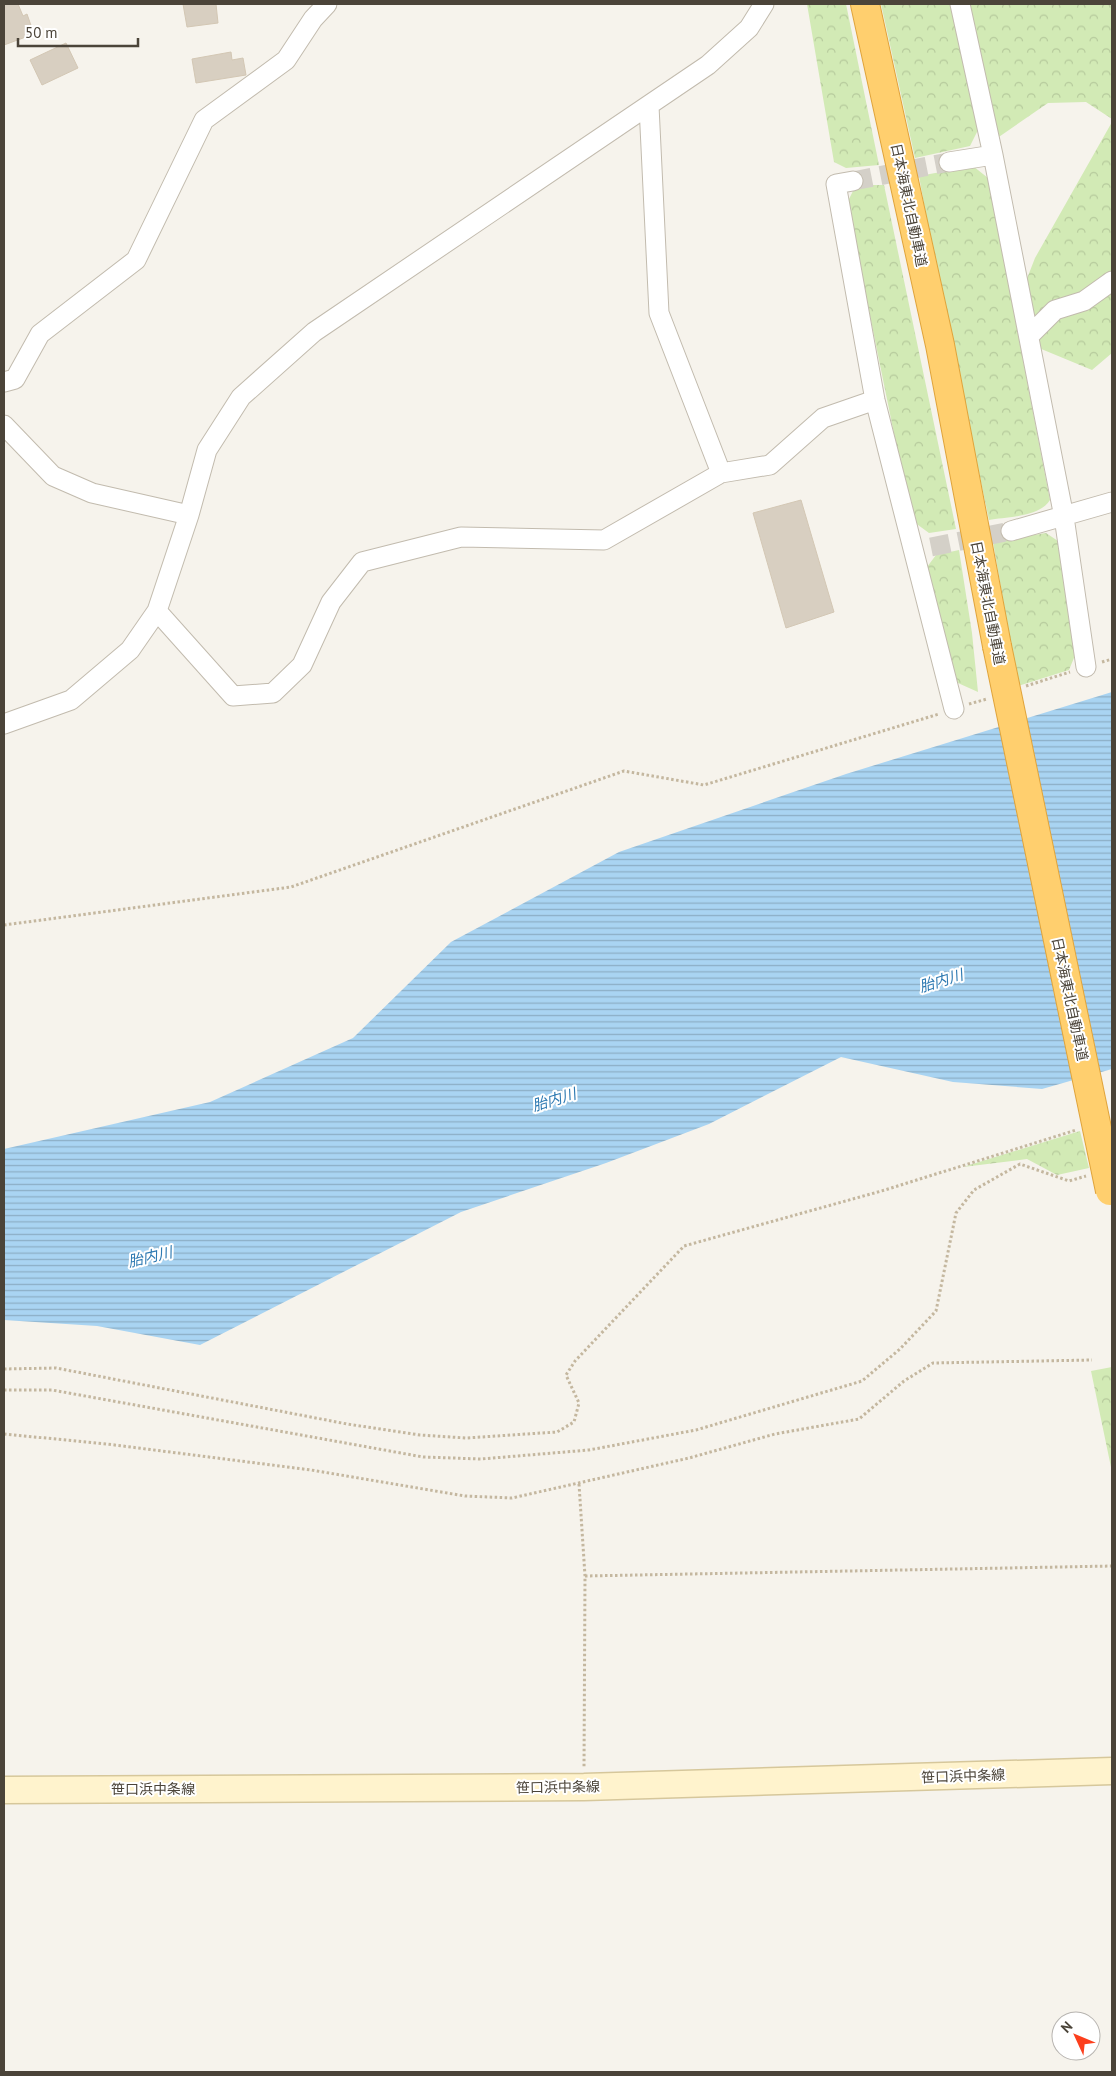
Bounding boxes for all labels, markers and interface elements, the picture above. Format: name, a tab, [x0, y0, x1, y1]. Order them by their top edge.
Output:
scale bar	[18, 15, 138, 47]
text: 50 m	[25, 23, 58, 42]
street label: 日本海東北自動車道	[887, 142, 931, 268]
street label: 日本海東北自動車道	[967, 539, 1009, 667]
street label: 日本海東北自動車道	[1048, 936, 1092, 1062]
water label: 胎内川	[917, 964, 967, 996]
water label: 胎内川	[530, 1083, 580, 1115]
water label: 胎内川	[126, 1242, 176, 1271]
street label: 笹口浜中条線	[921, 1766, 1005, 1786]
street label: 笹口浜中条線	[516, 1777, 600, 1797]
street label: 笹口浜中条線	[111, 1780, 195, 1798]
north arrow	[1051, 2011, 1101, 2061]
text: N	[1057, 2017, 1076, 2037]

